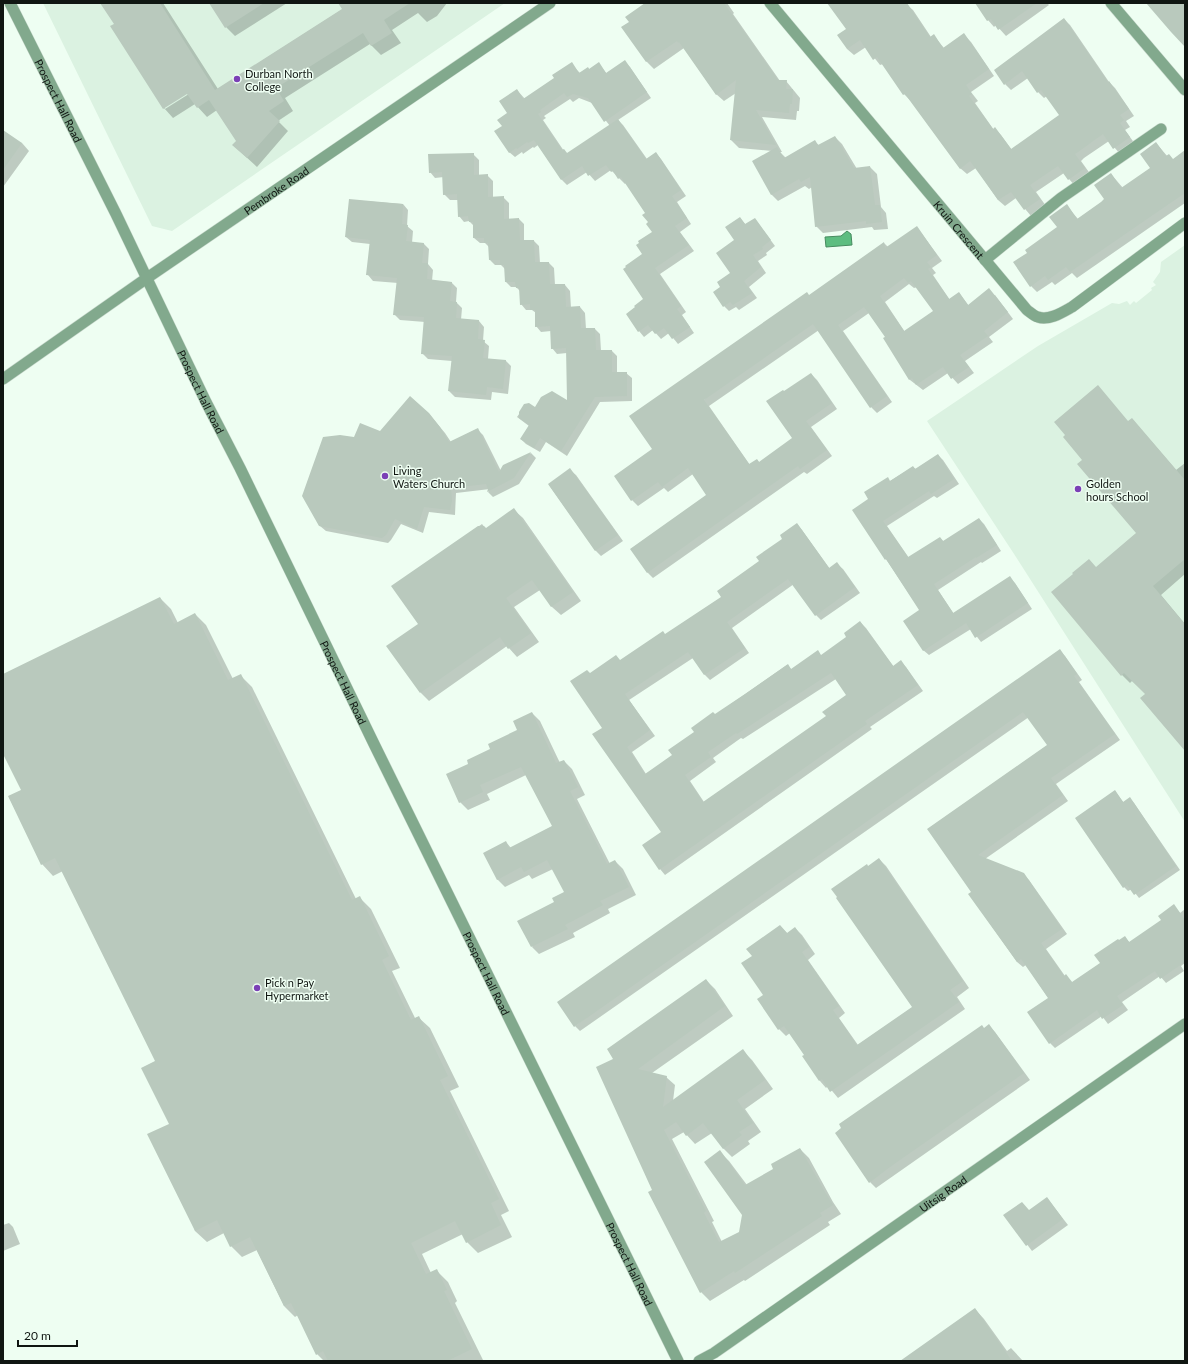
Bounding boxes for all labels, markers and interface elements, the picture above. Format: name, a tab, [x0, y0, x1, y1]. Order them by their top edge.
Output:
street label: Prospect Hall Road	[33, 57, 85, 144]
place label: Durban North College	[245, 67, 313, 93]
marker: Durban North College	[232, 74, 242, 84]
street label: Pembroke Road	[241, 163, 311, 217]
street label: Kruin Crescent	[931, 198, 987, 261]
street label: Prospect Hall Road	[175, 347, 227, 435]
place label: Living Waters Church	[393, 464, 465, 490]
marker: Living Waters Church	[380, 471, 390, 481]
place label: Golden hours School	[1086, 477, 1148, 503]
marker: Golden hours School	[1073, 484, 1083, 494]
street label: Prospect Hall Road	[318, 638, 370, 726]
street label: Prospect Hall Road	[461, 929, 513, 1017]
place label: Pick n Pay Hypermarket	[265, 976, 328, 1002]
marker: Pick n Pay Hypermarket	[252, 983, 262, 993]
street label: Uitsig Road	[916, 1172, 969, 1214]
street label: Prospect Hall Road	[604, 1220, 656, 1308]
scale bar	[18, 1322, 77, 1348]
text: 20 m	[24, 1328, 51, 1343]

